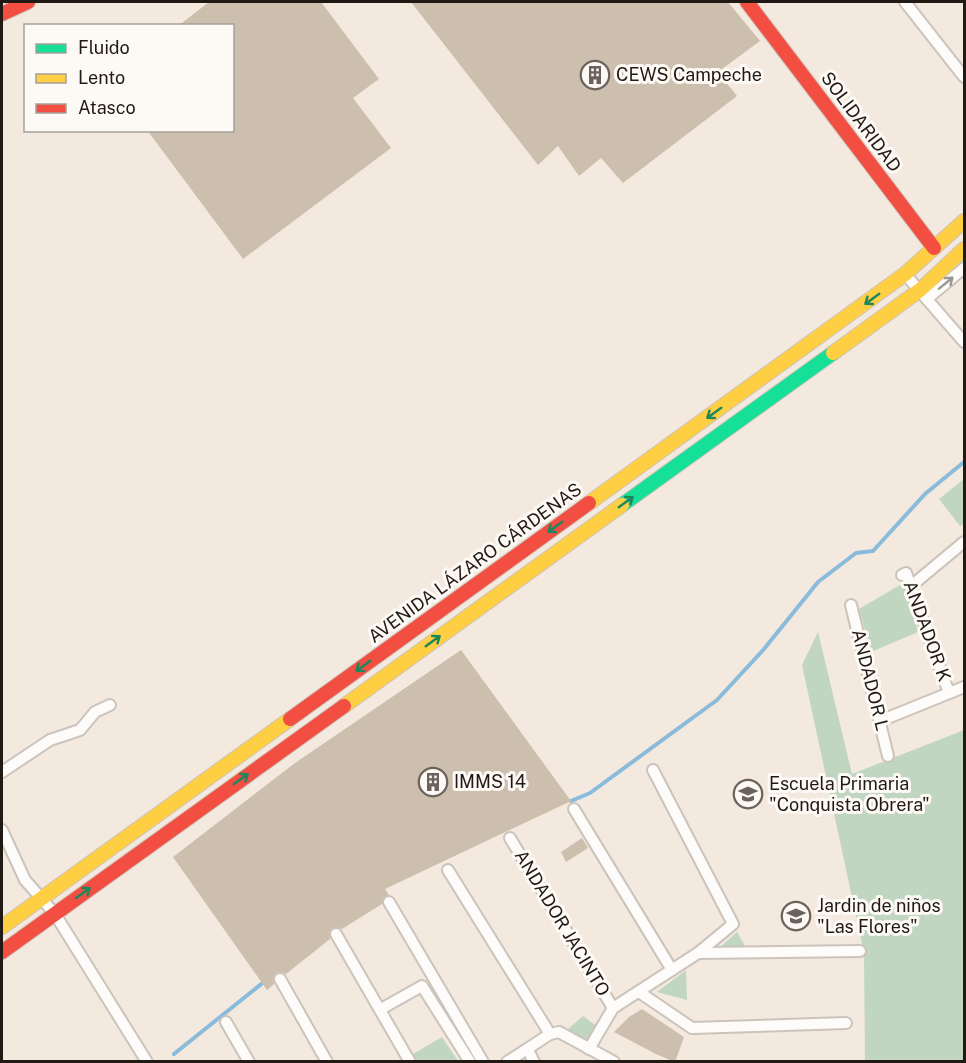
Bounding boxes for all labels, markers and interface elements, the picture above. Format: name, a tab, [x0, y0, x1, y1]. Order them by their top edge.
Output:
legend	[24, 24, 234, 132]
text: Fluido	[78, 37, 130, 58]
building icon: CEWS Campeche	[579, 59, 611, 91]
place label: CEWS Campeche	[616, 64, 762, 85]
text: Lento	[78, 67, 125, 88]
street label: SOLIDARIDAD	[817, 68, 906, 176]
text: Atasco	[78, 97, 136, 118]
one-way arrow	[938, 277, 954, 290]
one-way arrow	[864, 293, 880, 305]
one-way arrow	[706, 407, 722, 419]
street label: AVENIDA LÁZARO CÁRDENAS	[363, 477, 585, 647]
one-way arrow	[617, 496, 633, 508]
one-way arrow	[548, 521, 564, 533]
street label: ANDADOR K	[900, 578, 955, 684]
street label: ANDADOR L	[848, 627, 893, 733]
one-way arrow	[425, 635, 441, 647]
one-way arrow	[356, 660, 372, 672]
building icon: IMMS 14	[417, 766, 449, 798]
place label: IMMS 14	[454, 771, 526, 792]
one-way arrow	[233, 773, 249, 785]
place label: Escuela Primaria "Conquista Obrera"	[769, 773, 930, 815]
school or university icon: Escuela Primaria "Conquista Obrera"	[732, 778, 764, 810]
street label: ANDADOR JACINTO	[510, 846, 614, 1000]
one-way arrow	[75, 887, 91, 900]
place label: Jardin de niños "Las Flores"	[817, 895, 941, 937]
school or university icon: Jardin de niños "Las Flores"	[780, 900, 812, 932]

